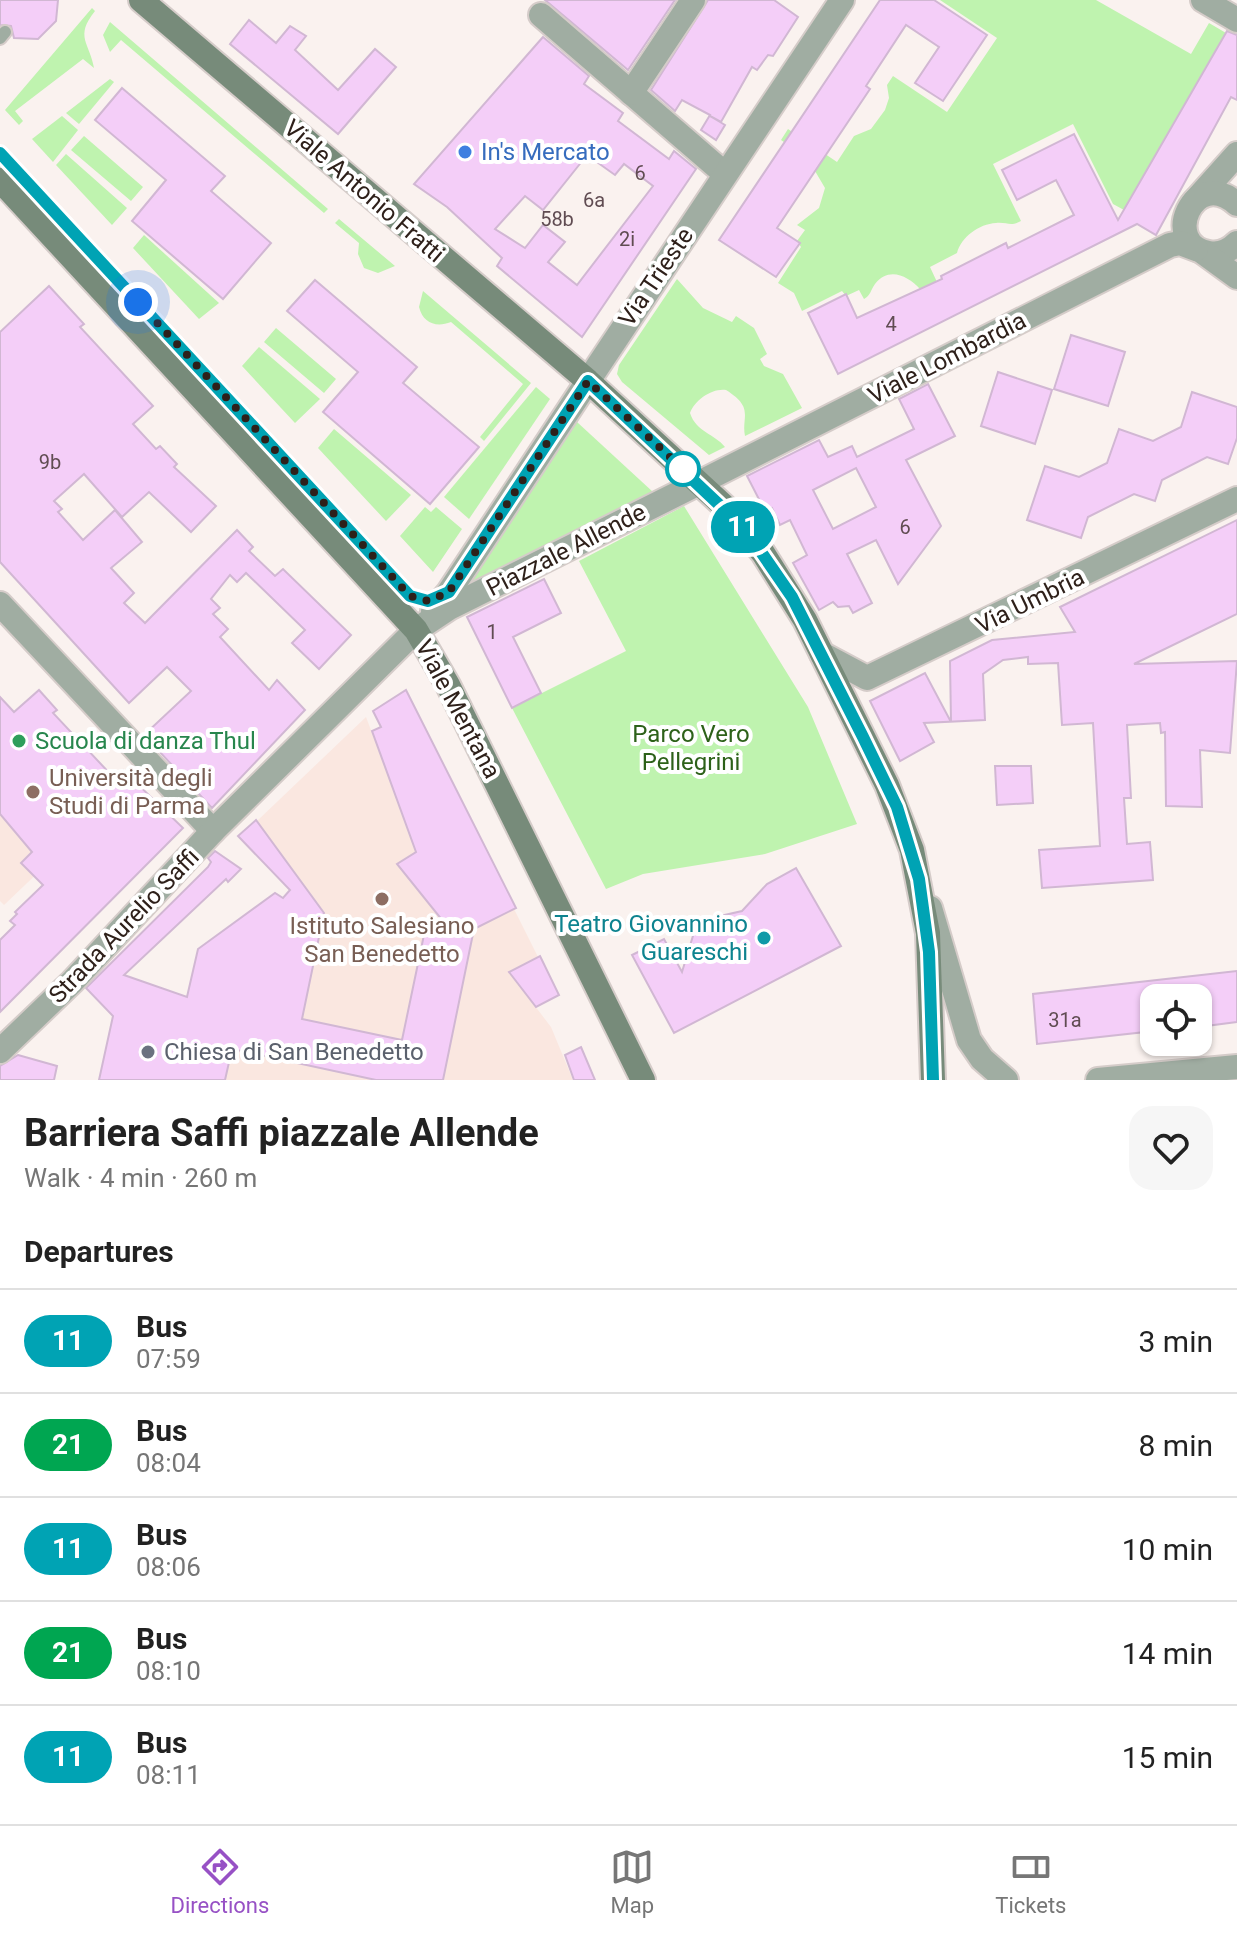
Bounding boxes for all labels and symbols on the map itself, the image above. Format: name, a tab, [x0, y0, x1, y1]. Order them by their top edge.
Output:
street label: Viale Antonio Fratti	[278, 114, 450, 268]
place label: In's Mercato	[481, 138, 610, 166]
marker: In's Mercato	[456, 143, 474, 161]
house number: 6	[634, 161, 646, 185]
house number: 6a	[583, 188, 605, 212]
house number: 58b	[540, 207, 574, 231]
street label: Via Trieste	[613, 222, 699, 332]
house number: 2i	[619, 227, 635, 251]
your location	[118, 282, 158, 322]
street label: Viale Lombardia	[863, 306, 1031, 410]
house number: 4	[885, 312, 897, 336]
house number: 9b	[39, 450, 61, 474]
unlabelled marker	[666, 452, 700, 486]
street label: Piazzale Allende	[482, 498, 650, 602]
line badge: 11	[707, 501, 779, 553]
house number: 6	[899, 515, 911, 539]
street label: Via Umbria	[971, 563, 1089, 639]
house number: 1	[486, 620, 498, 644]
street label: Viale Mentana	[410, 635, 506, 783]
park label: Parco Vero Pellegrini	[632, 720, 750, 776]
place label: Scuola di danza Thul	[35, 727, 256, 755]
marker: Scuola di danza Thul	[10, 732, 28, 750]
place label: Università degli Studi di Parma	[49, 764, 212, 820]
marker: Università degli Studi di Parma	[24, 783, 42, 801]
street label: Strada Aurelio Saffi	[43, 843, 205, 1009]
marker: Istituto Salesiano San Benedetto	[373, 890, 391, 908]
place label: Teatro Giovannino Guareschi	[554, 910, 748, 966]
place label: Istituto Salesiano San Benedetto	[289, 912, 475, 968]
marker: Teatro Giovannino Guareschi	[755, 929, 773, 947]
house number: 31a	[1048, 1008, 1082, 1032]
place label: Chiesa di San Benedetto	[164, 1038, 424, 1066]
marker: Chiesa di San Benedetto	[139, 1043, 157, 1061]

